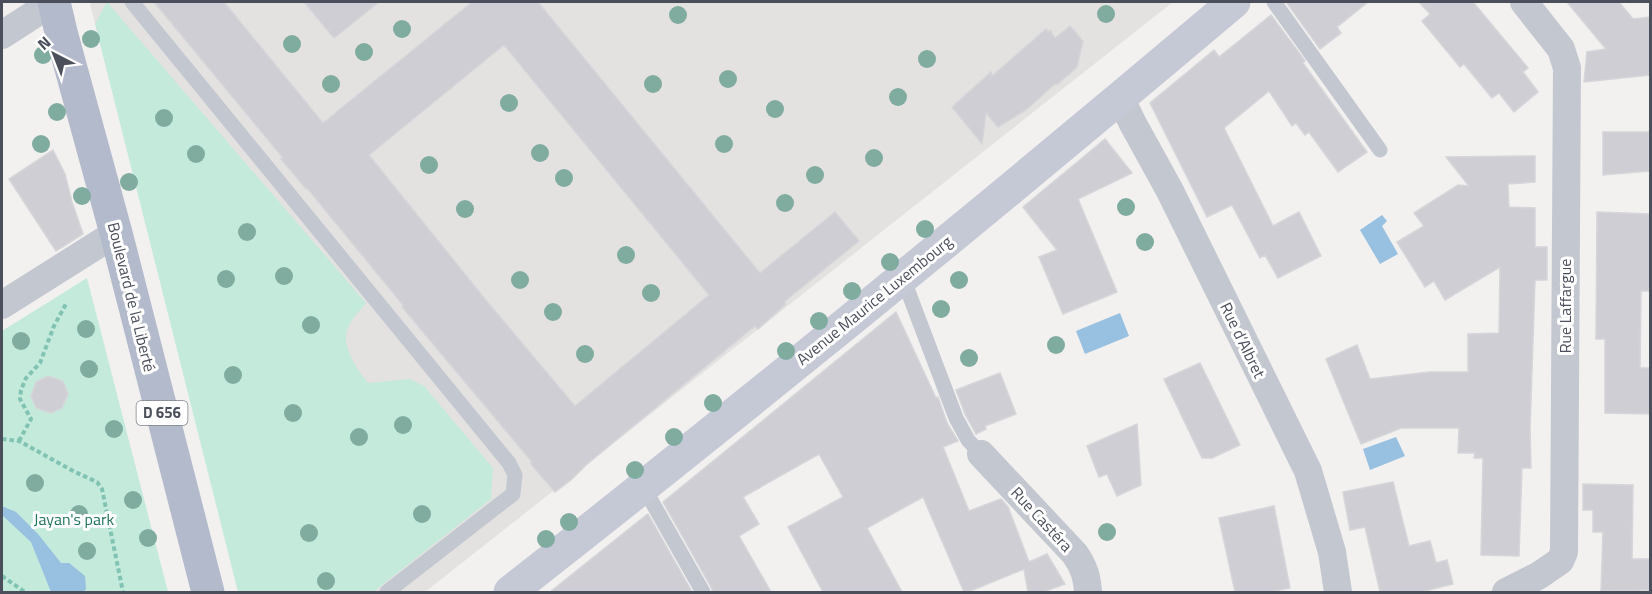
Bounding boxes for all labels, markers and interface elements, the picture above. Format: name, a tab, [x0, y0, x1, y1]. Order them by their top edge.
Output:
north arrow	[24, 24, 84, 84]
text: N	[32, 30, 56, 55]
street label: Boulevard de la Liberté	[102, 220, 162, 374]
street label: Avenue Maurice Luxembourg	[791, 229, 957, 371]
street label: Rue Laffargue	[1553, 259, 1577, 353]
street label: Rue d’Albret	[1214, 298, 1272, 382]
road number: D 656	[136, 401, 188, 425]
street label: Rue Castéra	[1005, 481, 1079, 557]
park label: Jayan's park	[34, 507, 115, 531]

